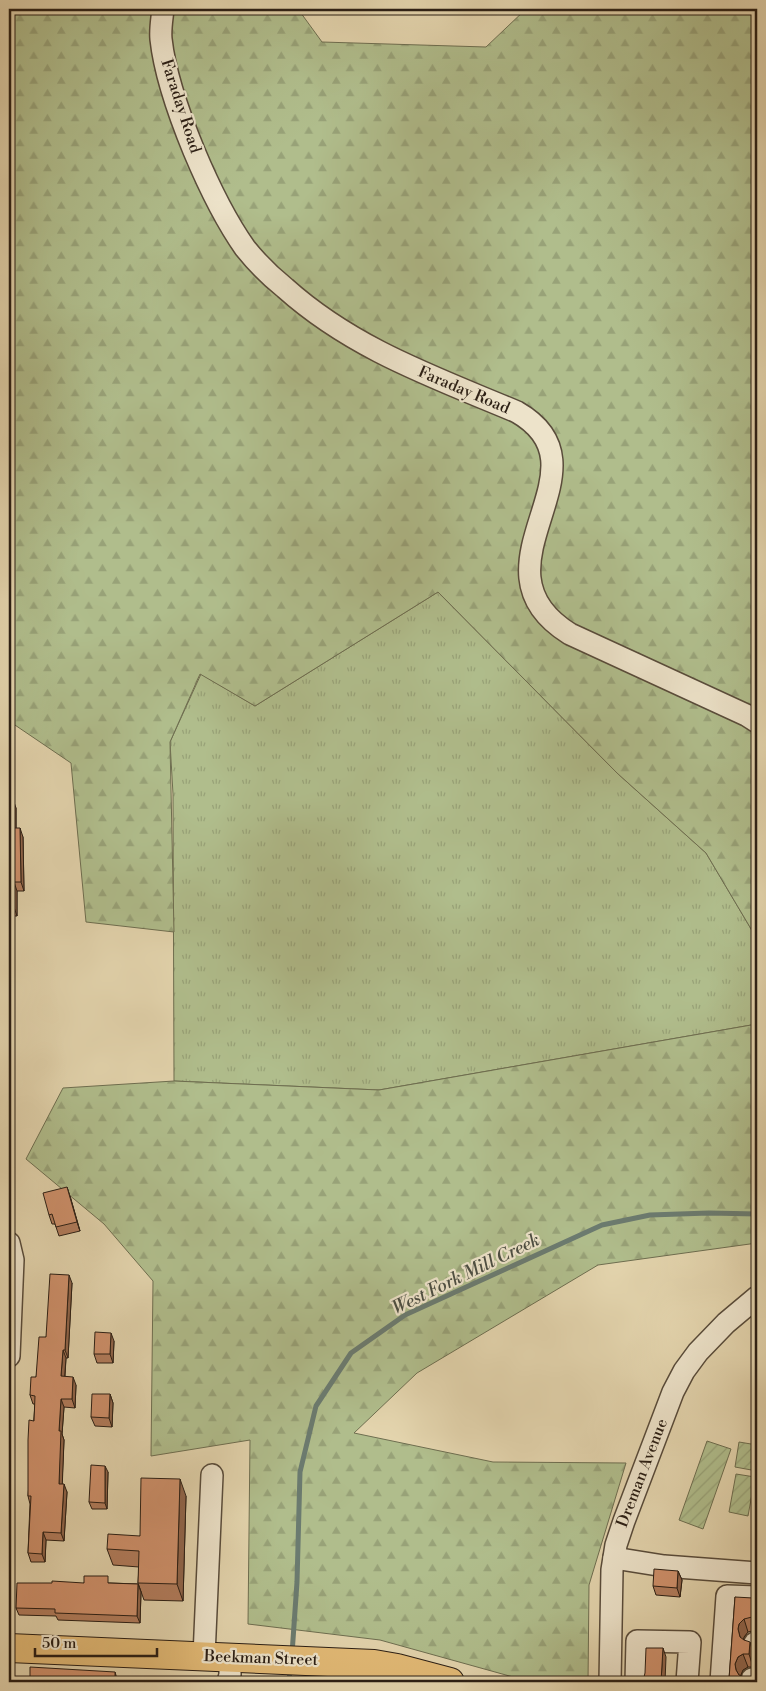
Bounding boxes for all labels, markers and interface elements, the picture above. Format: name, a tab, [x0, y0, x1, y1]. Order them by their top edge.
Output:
street label: Faraday Road	[156, 56, 206, 156]
street label: Faraday Road	[415, 362, 513, 418]
water label: West Fork Mill Creek	[388, 1228, 544, 1320]
street label: Dreman Avenue	[612, 1416, 672, 1530]
scale bar	[35, 1626, 158, 1658]
text: 50 m	[42, 1634, 76, 1653]
street label: Beekman Street	[203, 1646, 319, 1670]

